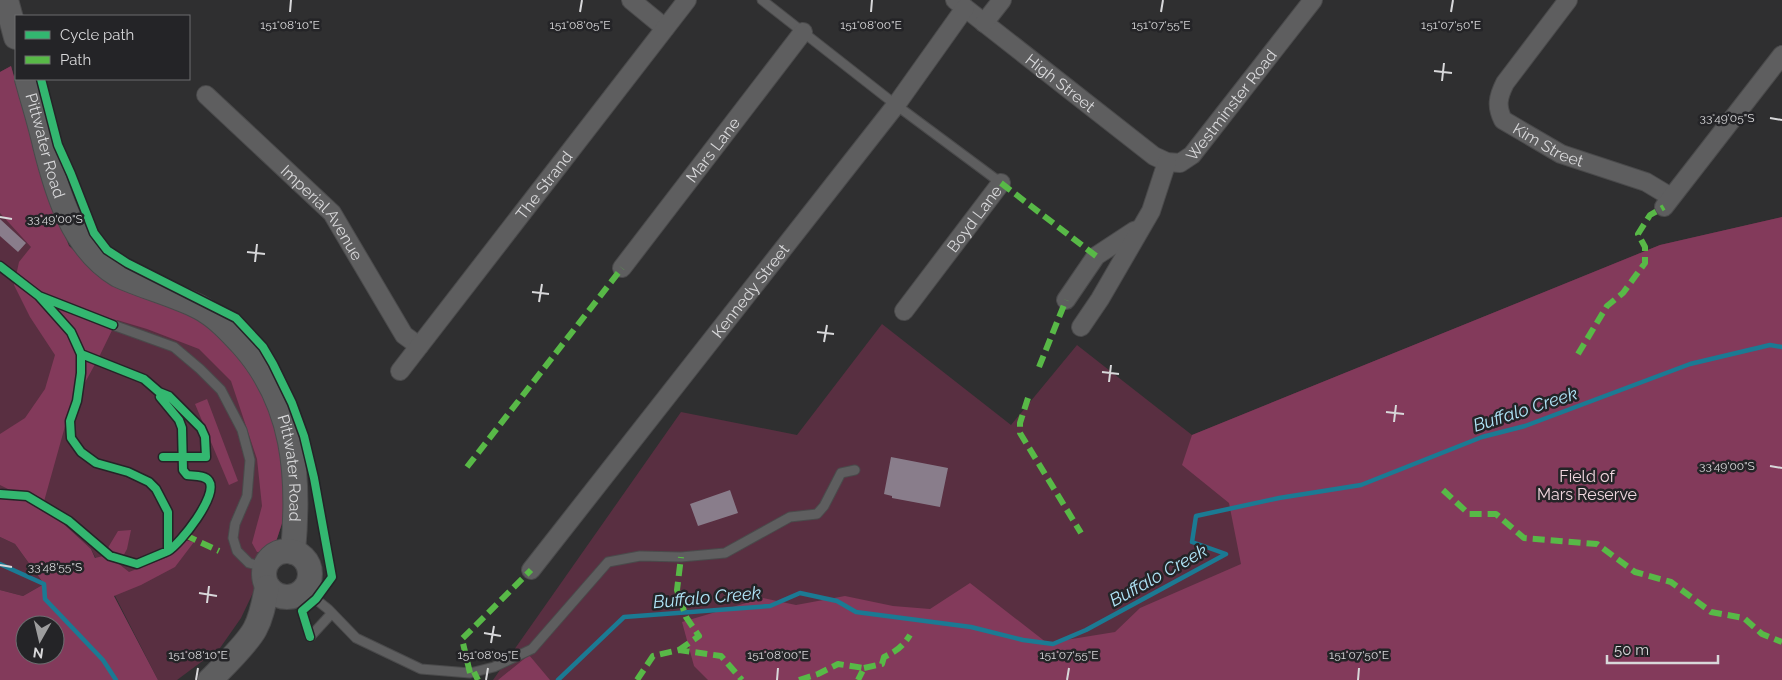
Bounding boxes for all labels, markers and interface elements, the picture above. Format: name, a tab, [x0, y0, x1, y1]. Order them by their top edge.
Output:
legend	[15, 15, 190, 80]
text: 151°08'10"E	[260, 18, 320, 32]
text: 151°08'05"E	[550, 18, 610, 32]
text: 151°08'00"E	[840, 18, 902, 32]
text: 151°07'55"E	[1131, 18, 1191, 32]
text: 151°07'50"E	[1421, 18, 1481, 32]
text: Cycle path	[60, 26, 134, 44]
street label: Westminster Road	[1182, 46, 1280, 164]
street label: High Street	[1022, 50, 1099, 116]
text: Path	[60, 51, 91, 69]
street label: Pittwater Road	[22, 91, 69, 201]
text: 33°49'05"S	[1699, 111, 1755, 125]
street label: Mars Lane	[682, 113, 744, 186]
street label: Kim Street	[1510, 119, 1587, 171]
street label: The Strand	[511, 147, 576, 223]
street label: Imperial Avenue	[277, 161, 367, 264]
street label: Boyd Lane	[943, 181, 1006, 256]
text: 33°49'00"S	[27, 212, 83, 226]
street label: Kennedy Street	[708, 240, 793, 341]
water label: Buffalo Creek	[1470, 382, 1580, 436]
street label: Pittwater Road	[274, 412, 305, 522]
text: 33°49'00"S	[1699, 459, 1755, 473]
park label: Field of Mars Reserve	[1537, 467, 1637, 504]
water label: Buffalo Creek	[1105, 539, 1211, 610]
text: 33°48'55"S	[28, 560, 82, 574]
water label: Buffalo Creek	[652, 582, 762, 612]
north arrow	[15, 615, 65, 665]
scale bar	[1607, 632, 1718, 664]
text: 50 m	[1614, 641, 1649, 659]
text: N	[32, 644, 45, 662]
text: 151°08'10"E	[168, 648, 228, 662]
text: 151°08'05"E	[458, 648, 518, 662]
text: 151°08'00"E	[747, 648, 809, 662]
text: 151°07'55"E	[1039, 648, 1099, 662]
text: 151°07'50"E	[1329, 648, 1389, 662]

